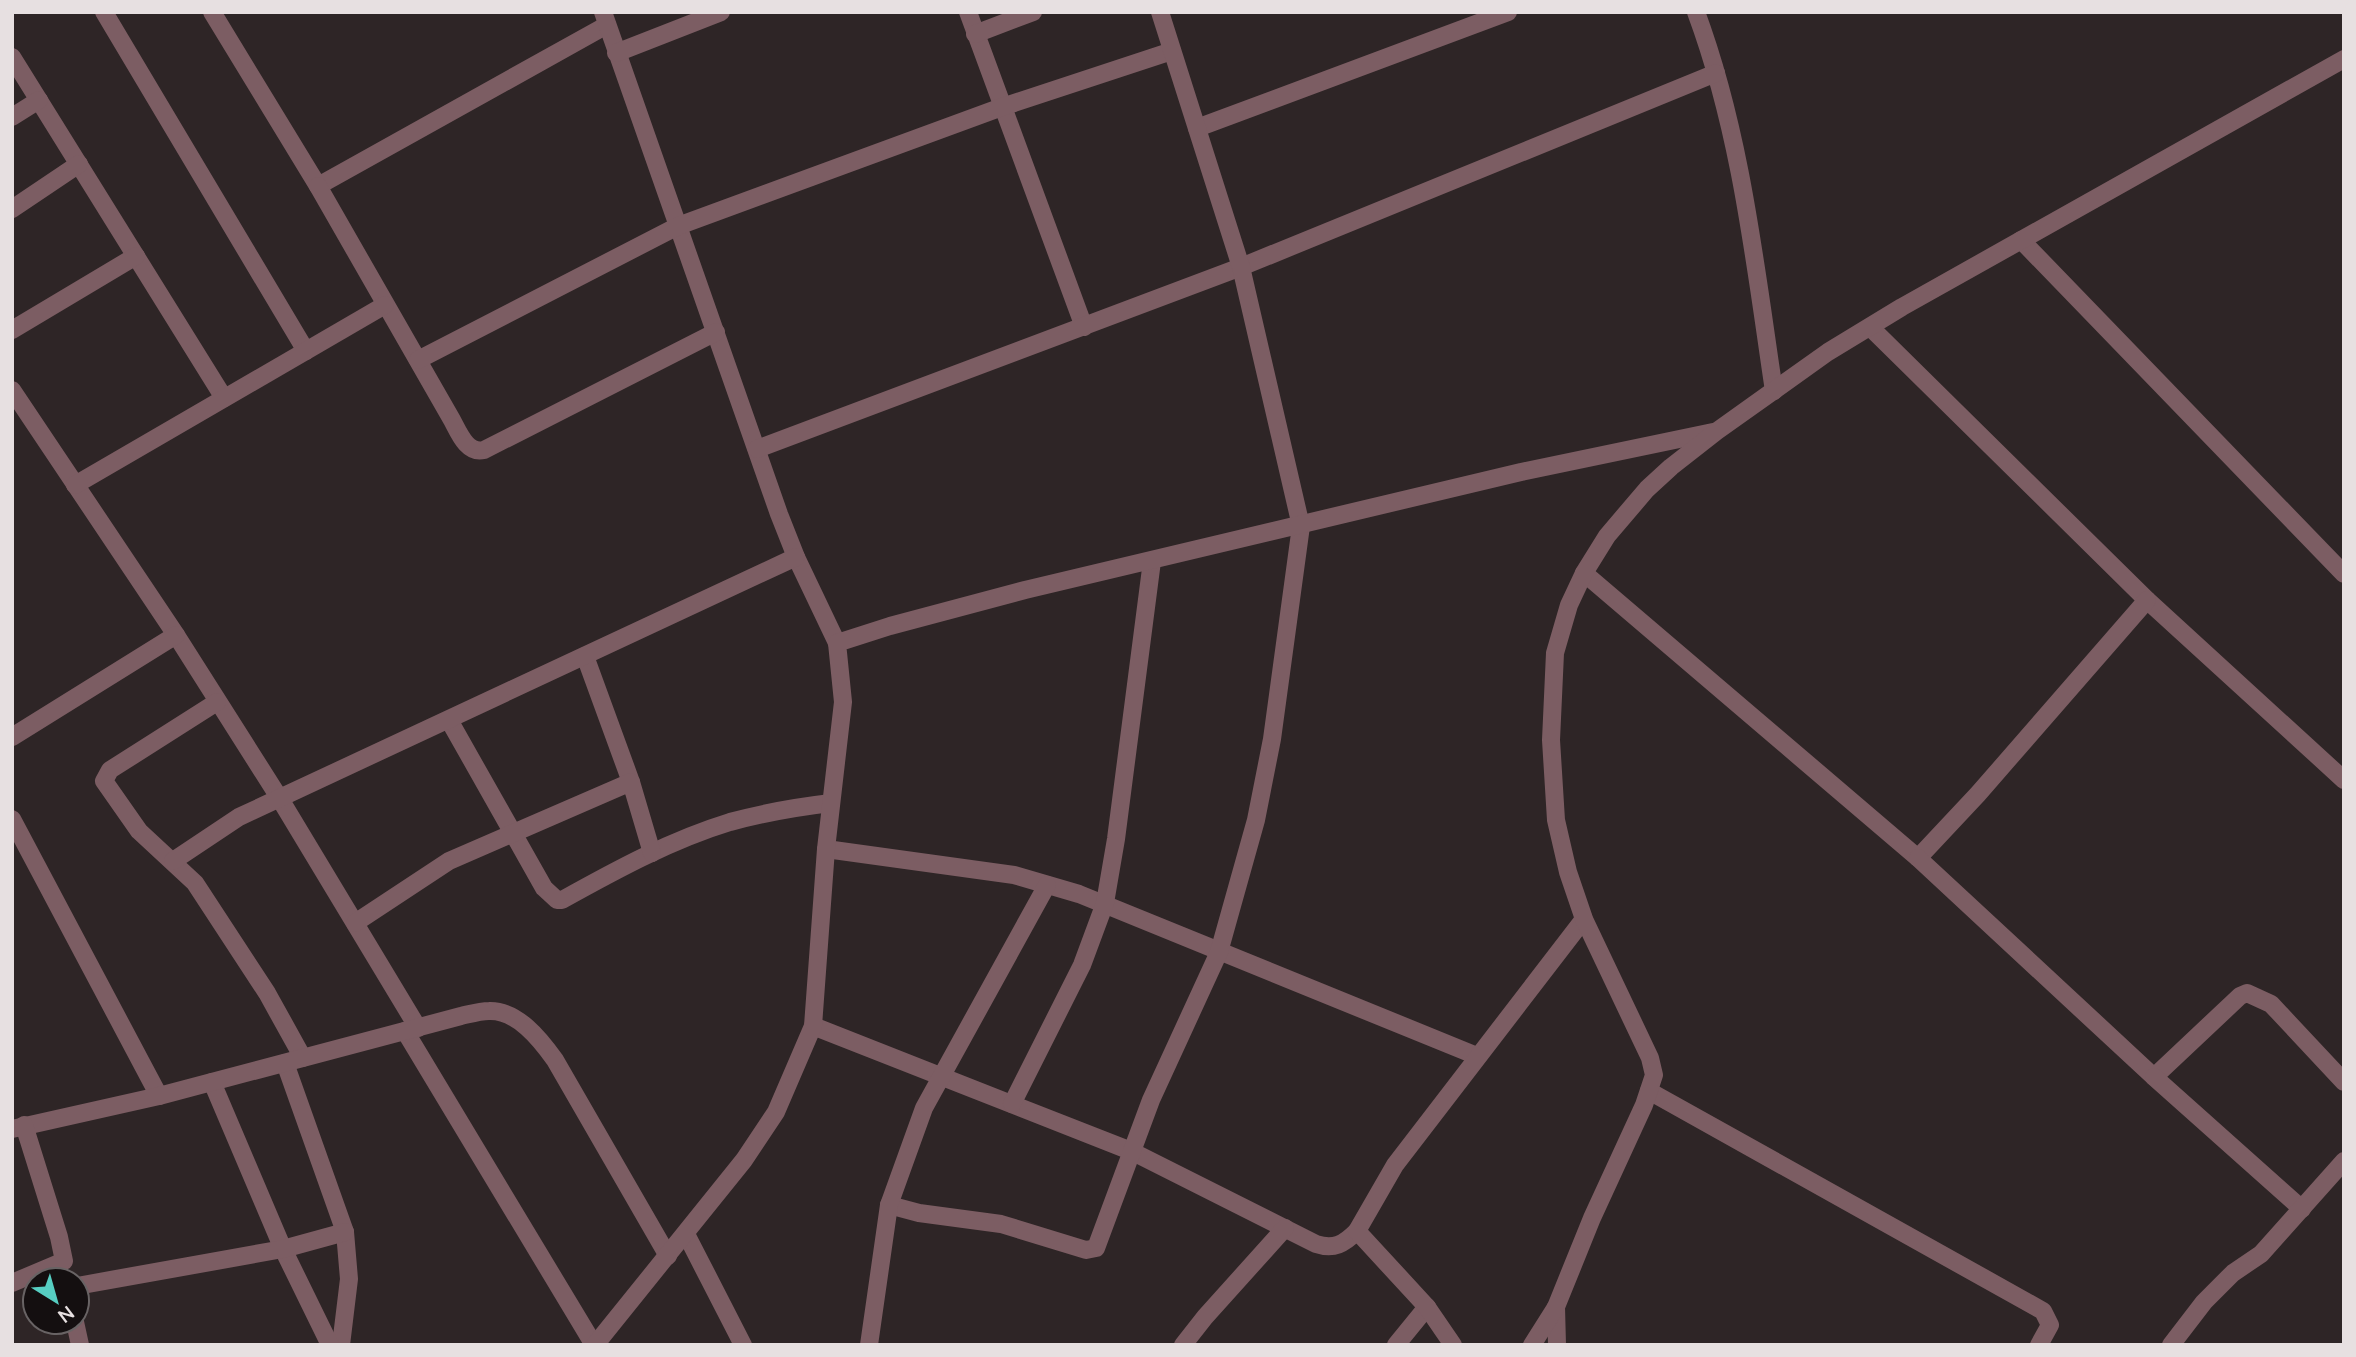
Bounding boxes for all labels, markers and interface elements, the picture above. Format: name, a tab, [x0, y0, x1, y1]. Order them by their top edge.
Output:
north arrow	[21, 1266, 91, 1336]
text: N	[52, 1299, 79, 1328]

